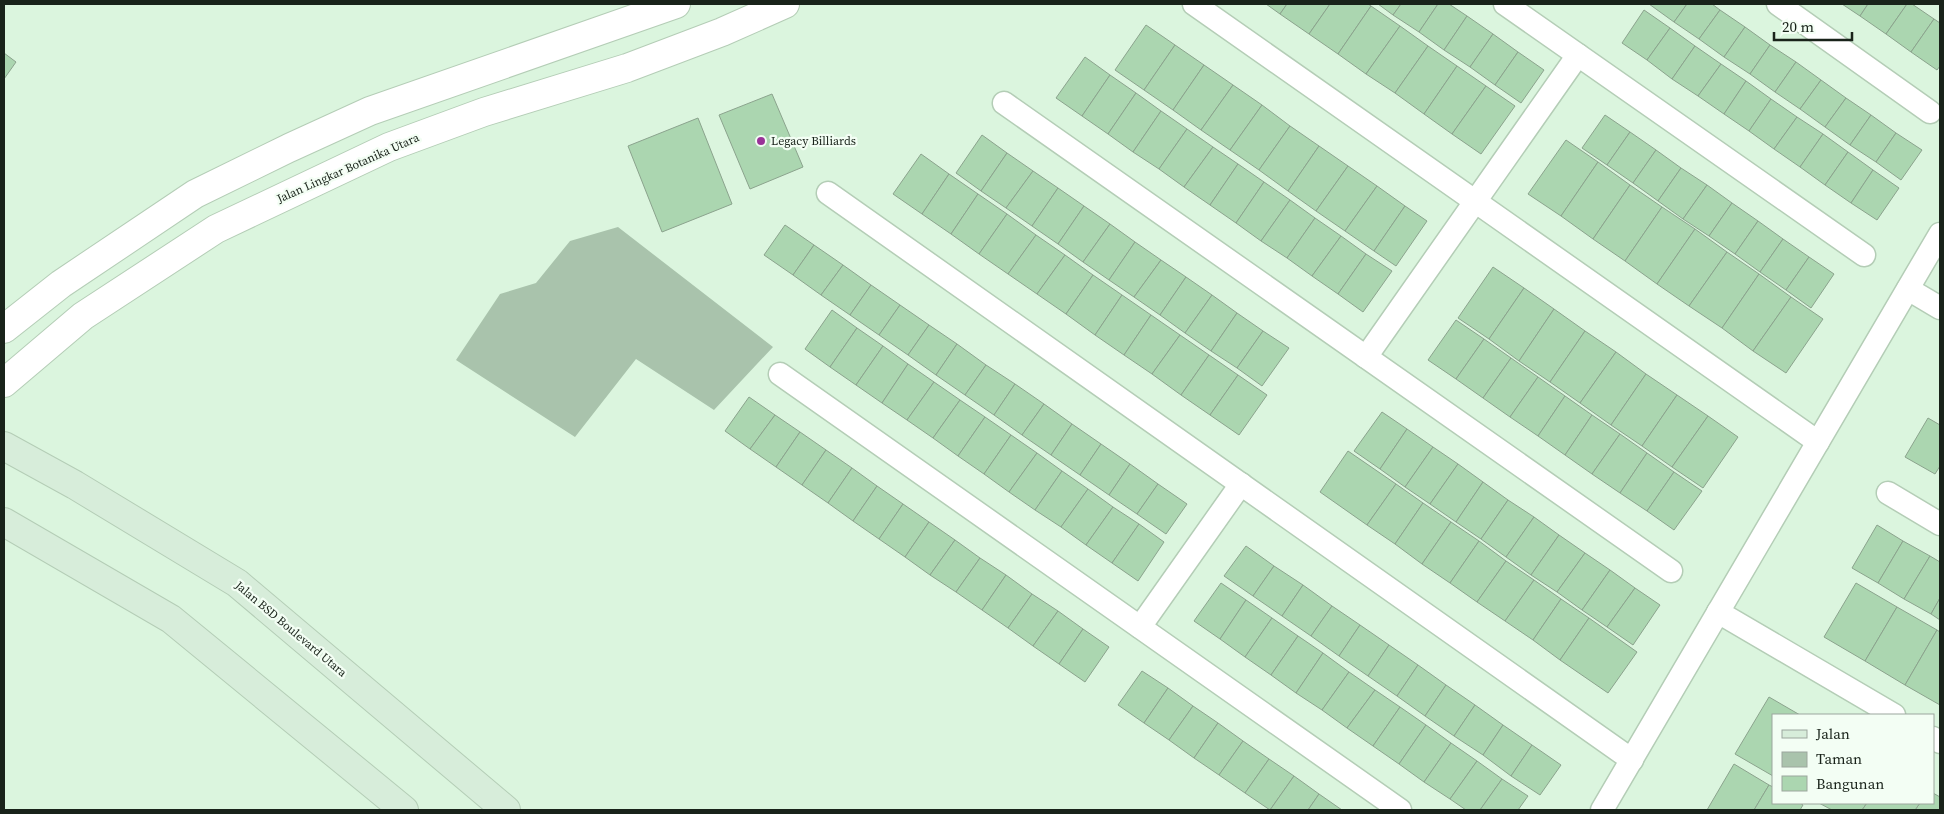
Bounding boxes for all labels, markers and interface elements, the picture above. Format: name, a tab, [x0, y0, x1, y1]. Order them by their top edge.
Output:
scale bar	[1774, 10, 1852, 42]
text: 20 m	[1782, 16, 1814, 37]
street label: Jalan Lingkar Botanika Utara	[273, 129, 422, 207]
place label: Legacy Billiards	[771, 133, 856, 149]
marker: Legacy Billiards	[755, 135, 767, 147]
street label: Jalan BSD Boulevard Utara	[231, 577, 351, 681]
legend	[1772, 714, 1934, 804]
text: Jalan	[1815, 723, 1850, 744]
text: Taman	[1816, 748, 1862, 769]
text: Bangunan	[1816, 773, 1884, 794]

